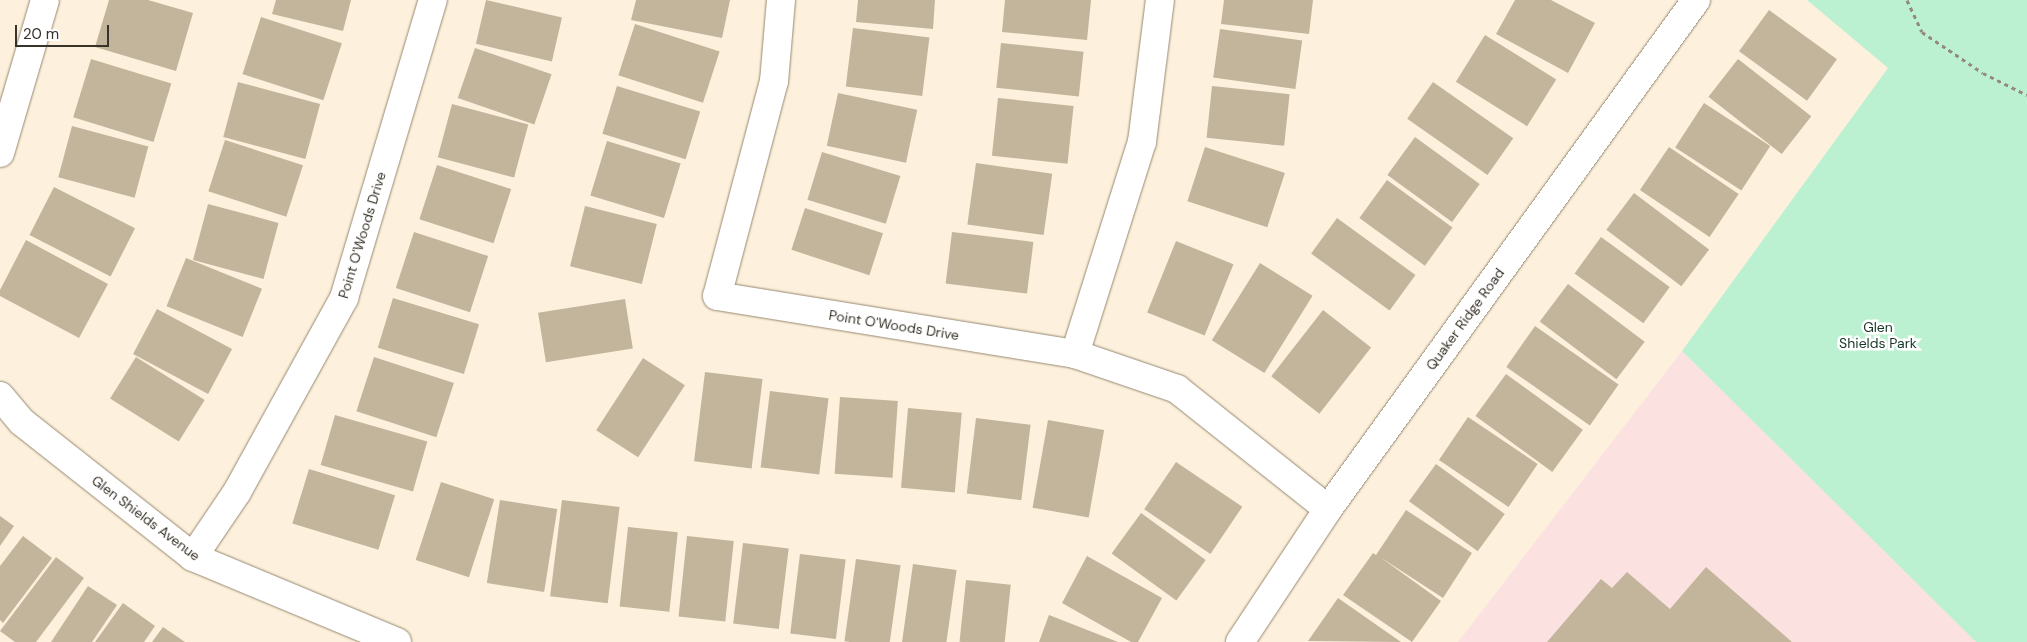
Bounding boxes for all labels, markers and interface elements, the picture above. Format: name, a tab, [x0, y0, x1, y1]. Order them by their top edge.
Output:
scale bar	[18, 15, 111, 47]
text: 20 m	[23, 24, 59, 44]
street label: Point O'Woods Drive	[335, 170, 389, 300]
street label: Quaker Ridge Road	[1422, 265, 1508, 373]
street label: Point O'Woods Drive	[828, 306, 960, 344]
park label: Glen Shields Park	[1839, 319, 1917, 352]
street label: Glen Shields Avenue	[89, 472, 203, 564]

